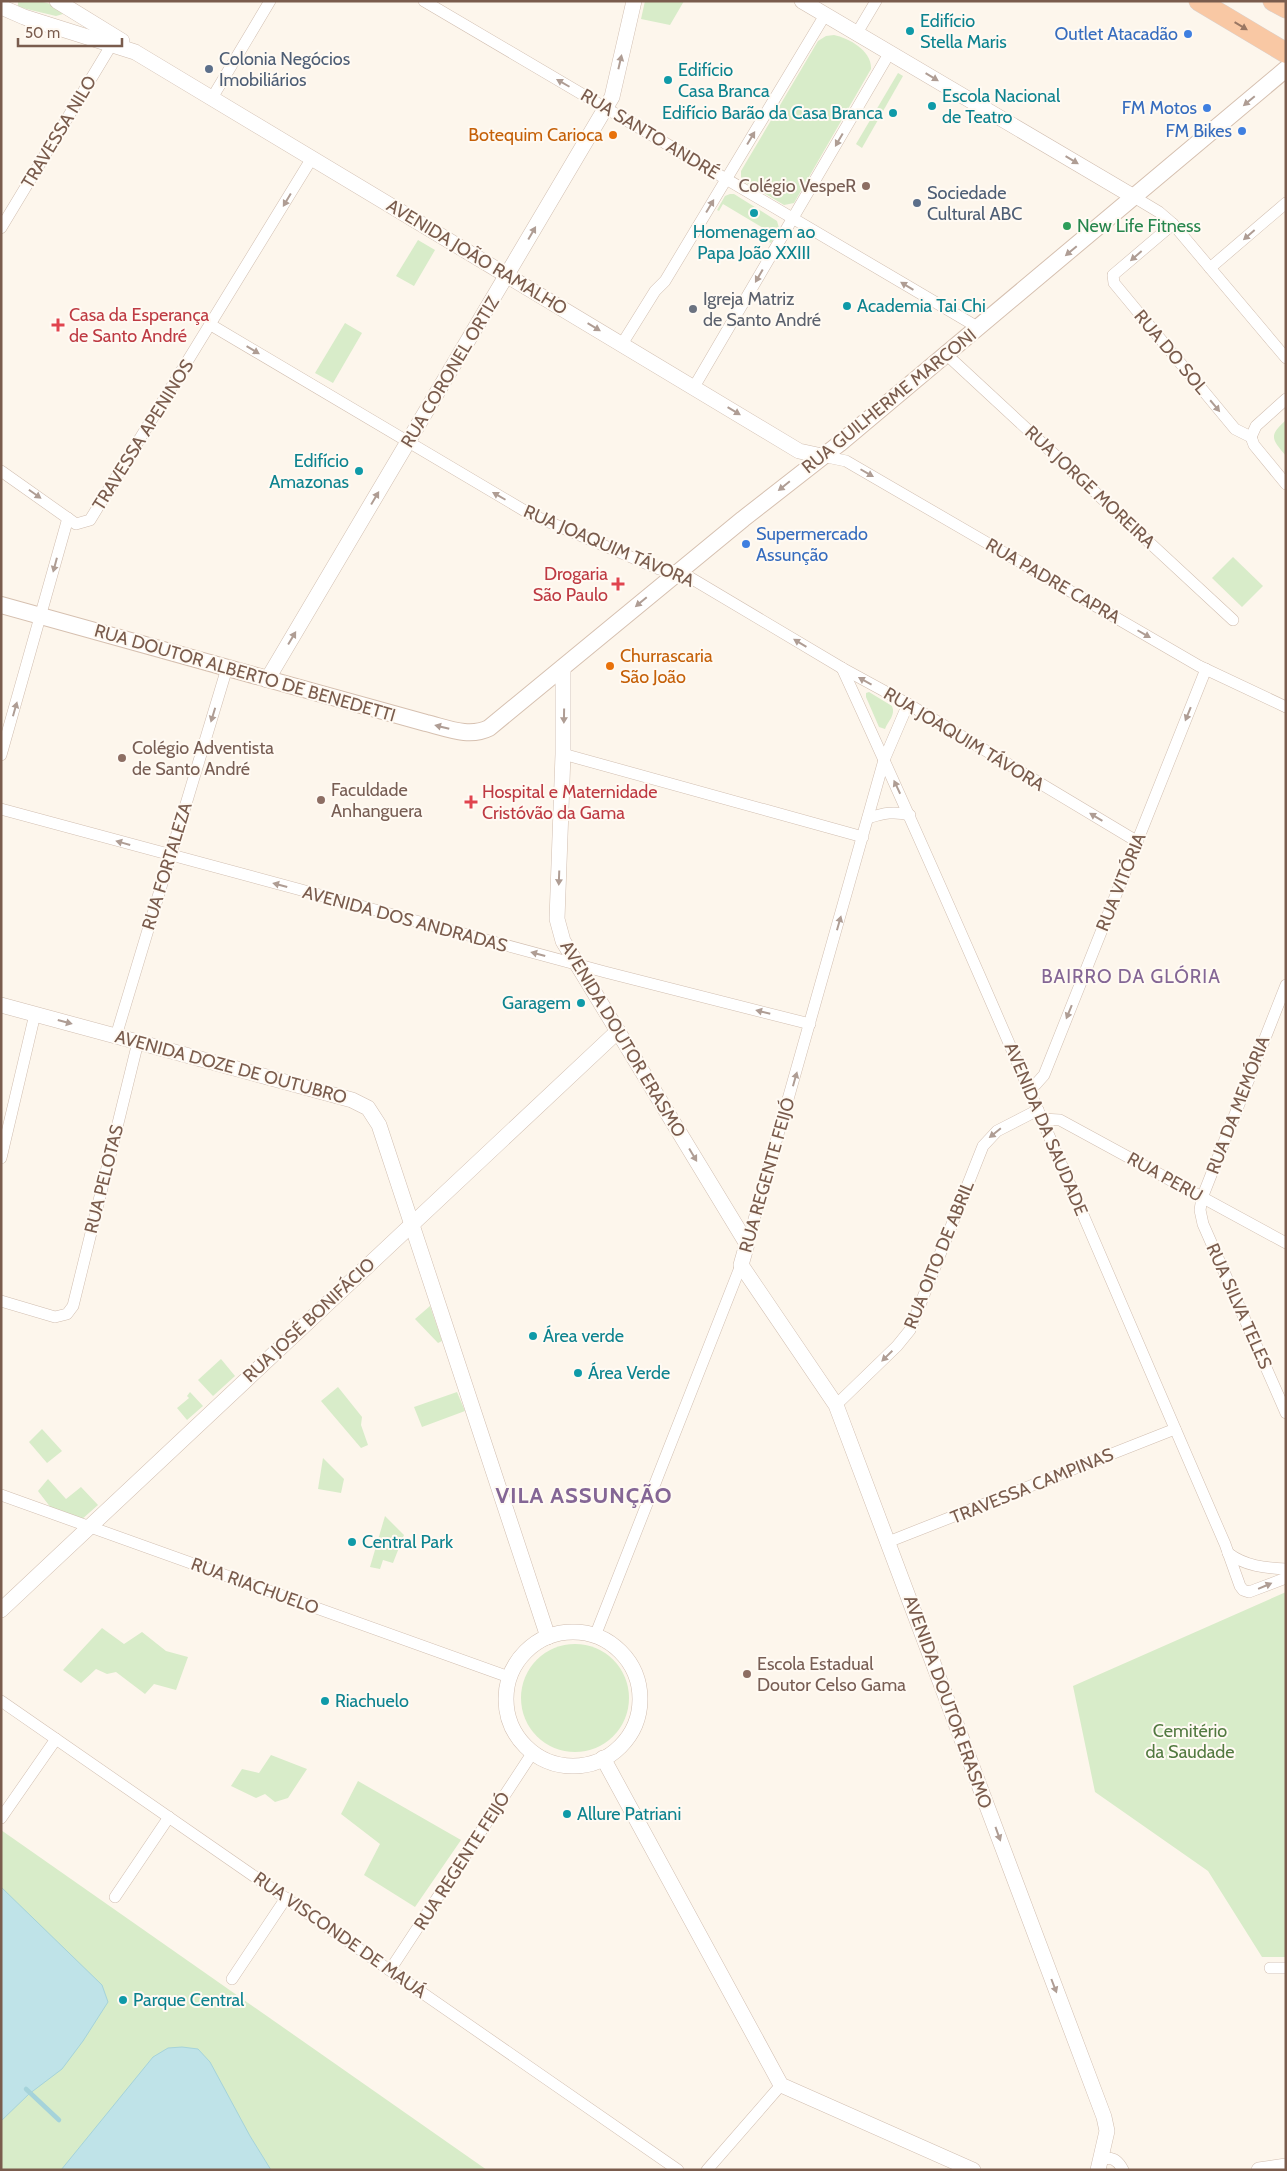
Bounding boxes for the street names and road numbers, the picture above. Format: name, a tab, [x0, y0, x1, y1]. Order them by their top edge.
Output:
street label: TRAVESSA NILO	[17, 72, 101, 192]
street label: RUA SANTO ANDRÉ	[577, 84, 723, 184]
street label: AVENIDA JOÃO RAMALHO	[383, 194, 571, 320]
street label: RUA CORONEL ORTIZ	[396, 292, 504, 452]
street label: RUA DO SOL	[1129, 305, 1213, 399]
street label: RUA GUILHERME MARCONI	[797, 324, 981, 478]
street label: TRAVESSA APENINOS	[88, 356, 198, 514]
street label: RUA JORGE MOREIRA	[1020, 421, 1160, 553]
street label: RUA JOAQUIM TÁVORA	[520, 500, 698, 592]
street label: RUA PADRE CAPRA	[982, 534, 1124, 628]
street label: RUA DOUTOR ALBERTO DE BENEDETTI	[92, 619, 398, 727]
street label: RUA JOAQUIM TÁVORA	[880, 682, 1048, 796]
street label: RUA FORTALEZA	[137, 800, 197, 932]
street label: RUA VITÓRIA	[1091, 830, 1151, 934]
street label: AVENIDA DOS ANDRADAS	[300, 881, 510, 957]
street label: AVENIDA DOUTOR ERASMO	[556, 937, 690, 1141]
street label: AVENIDA DOZE DE OUTUBRO	[113, 1025, 349, 1109]
street label: RUA DA MEMÓRIA	[1202, 1033, 1274, 1177]
street label: AVENIDA DA SAUDADE	[1000, 1039, 1092, 1219]
street label: RUA REGENTE FEIJÓ	[734, 1095, 800, 1255]
street label: RUA PELOTAS	[80, 1122, 128, 1236]
street label: RUA PERU	[1123, 1147, 1207, 1207]
street label: RUA OITO DE ABRIL	[899, 1178, 979, 1332]
street label: RUA SILVA TELES	[1201, 1240, 1277, 1372]
street label: RUA JOSÉ BONIFÁCIO	[238, 1253, 380, 1387]
street label: TRAVESSA CAMPINAS	[947, 1443, 1117, 1529]
street label: RUA RIACHUELO	[188, 1553, 322, 1619]
street label: AVENIDA DOUTOR ERASMO	[899, 1592, 997, 1812]
street label: RUA REGENTE FEIJÓ	[409, 1788, 515, 1934]
street label: RUA VISCONDE DE MAUÁ	[249, 1867, 431, 2003]

